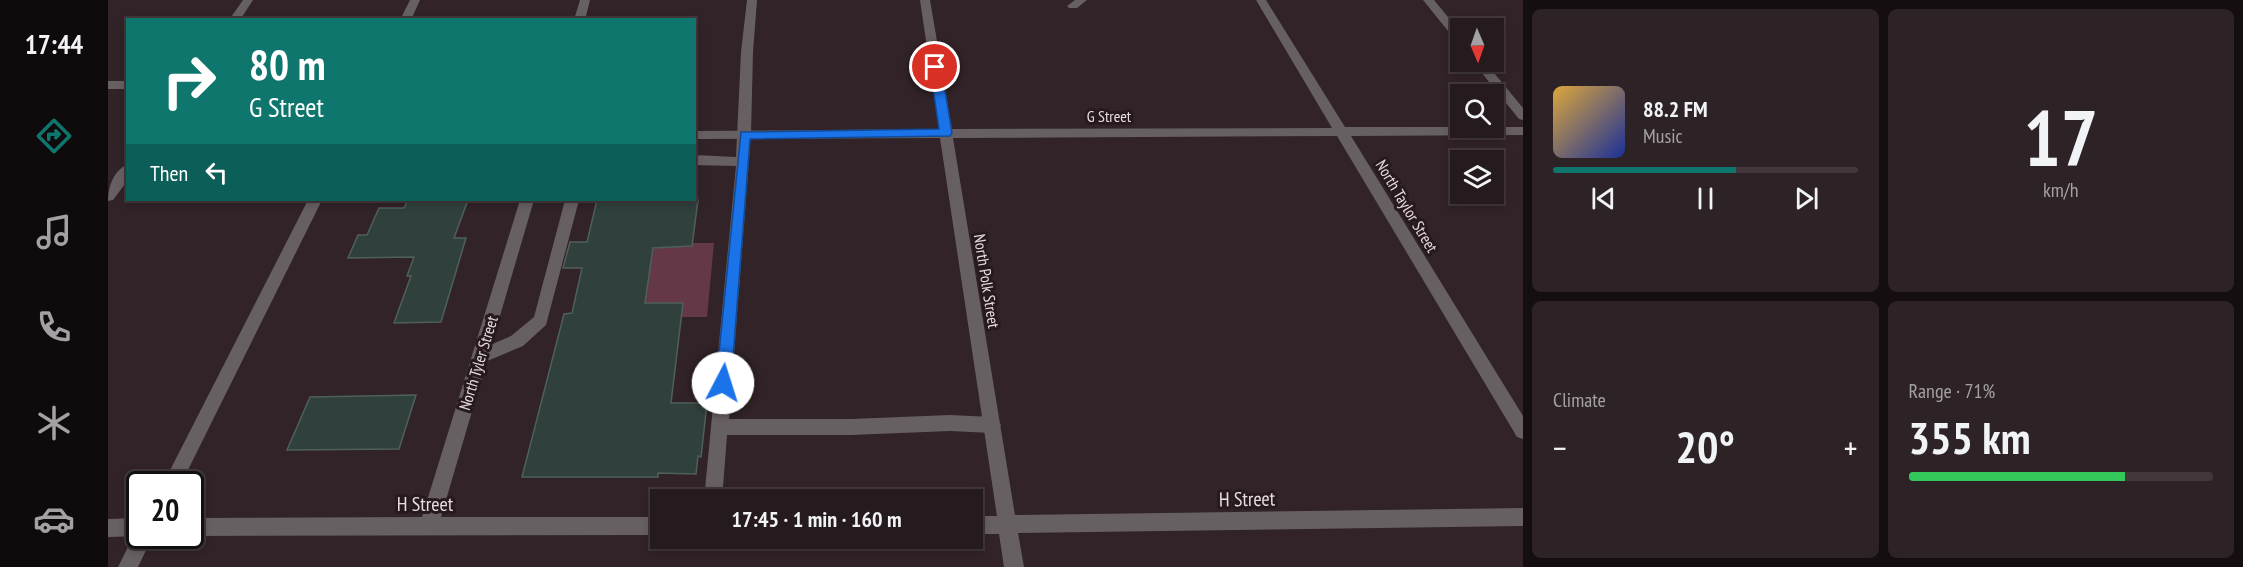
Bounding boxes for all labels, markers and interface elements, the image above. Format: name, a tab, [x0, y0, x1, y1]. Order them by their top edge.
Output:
north arrow	[1450, 18, 1504, 72]
map controls	[1450, 18, 1504, 204]
text: 17:44	[25, 27, 83, 61]
text: 80 m	[249, 37, 326, 92]
pin	[909, 41, 960, 92]
icon: right	[150, 42, 228, 120]
icon: arrive	[918, 50, 951, 83]
button: search	[1450, 84, 1504, 138]
text: 17	[2023, 87, 2098, 188]
text: G Street	[249, 90, 324, 124]
text: 88.2 FM	[1643, 95, 1708, 123]
street label: G Street	[1087, 106, 1132, 126]
icon: directions	[33, 115, 75, 157]
text: Music	[1643, 123, 1683, 149]
button: layers	[1450, 150, 1504, 204]
icon: left	[200, 156, 233, 189]
street label: North Taylor Street	[1372, 156, 1443, 256]
text: Then	[150, 159, 188, 187]
text: km/h	[2043, 177, 2078, 203]
icon: previous	[1587, 182, 1620, 215]
icon: pause	[1689, 182, 1722, 215]
icon: next	[1790, 182, 1823, 215]
icon: music	[33, 211, 75, 253]
street label: North Polk Street	[970, 233, 1004, 330]
icon: phone	[33, 306, 75, 348]
street label: North Tyler Street	[454, 313, 502, 413]
position arrow	[691, 351, 755, 415]
text: Range · 71%	[1909, 378, 1995, 404]
text: Climate	[1553, 387, 1606, 413]
icon: climate	[33, 402, 75, 444]
text: 355 km	[1909, 408, 2031, 466]
text: 20°	[1676, 417, 1735, 475]
text: −	[1553, 426, 1567, 469]
text: +	[1844, 426, 1858, 469]
speed limit sign: 20	[126, 471, 204, 549]
street label: H Street	[1219, 486, 1276, 512]
street label: H Street	[397, 491, 454, 517]
icon: car	[33, 498, 75, 540]
text: 17:45 · 1 min · 160 m	[731, 505, 902, 533]

